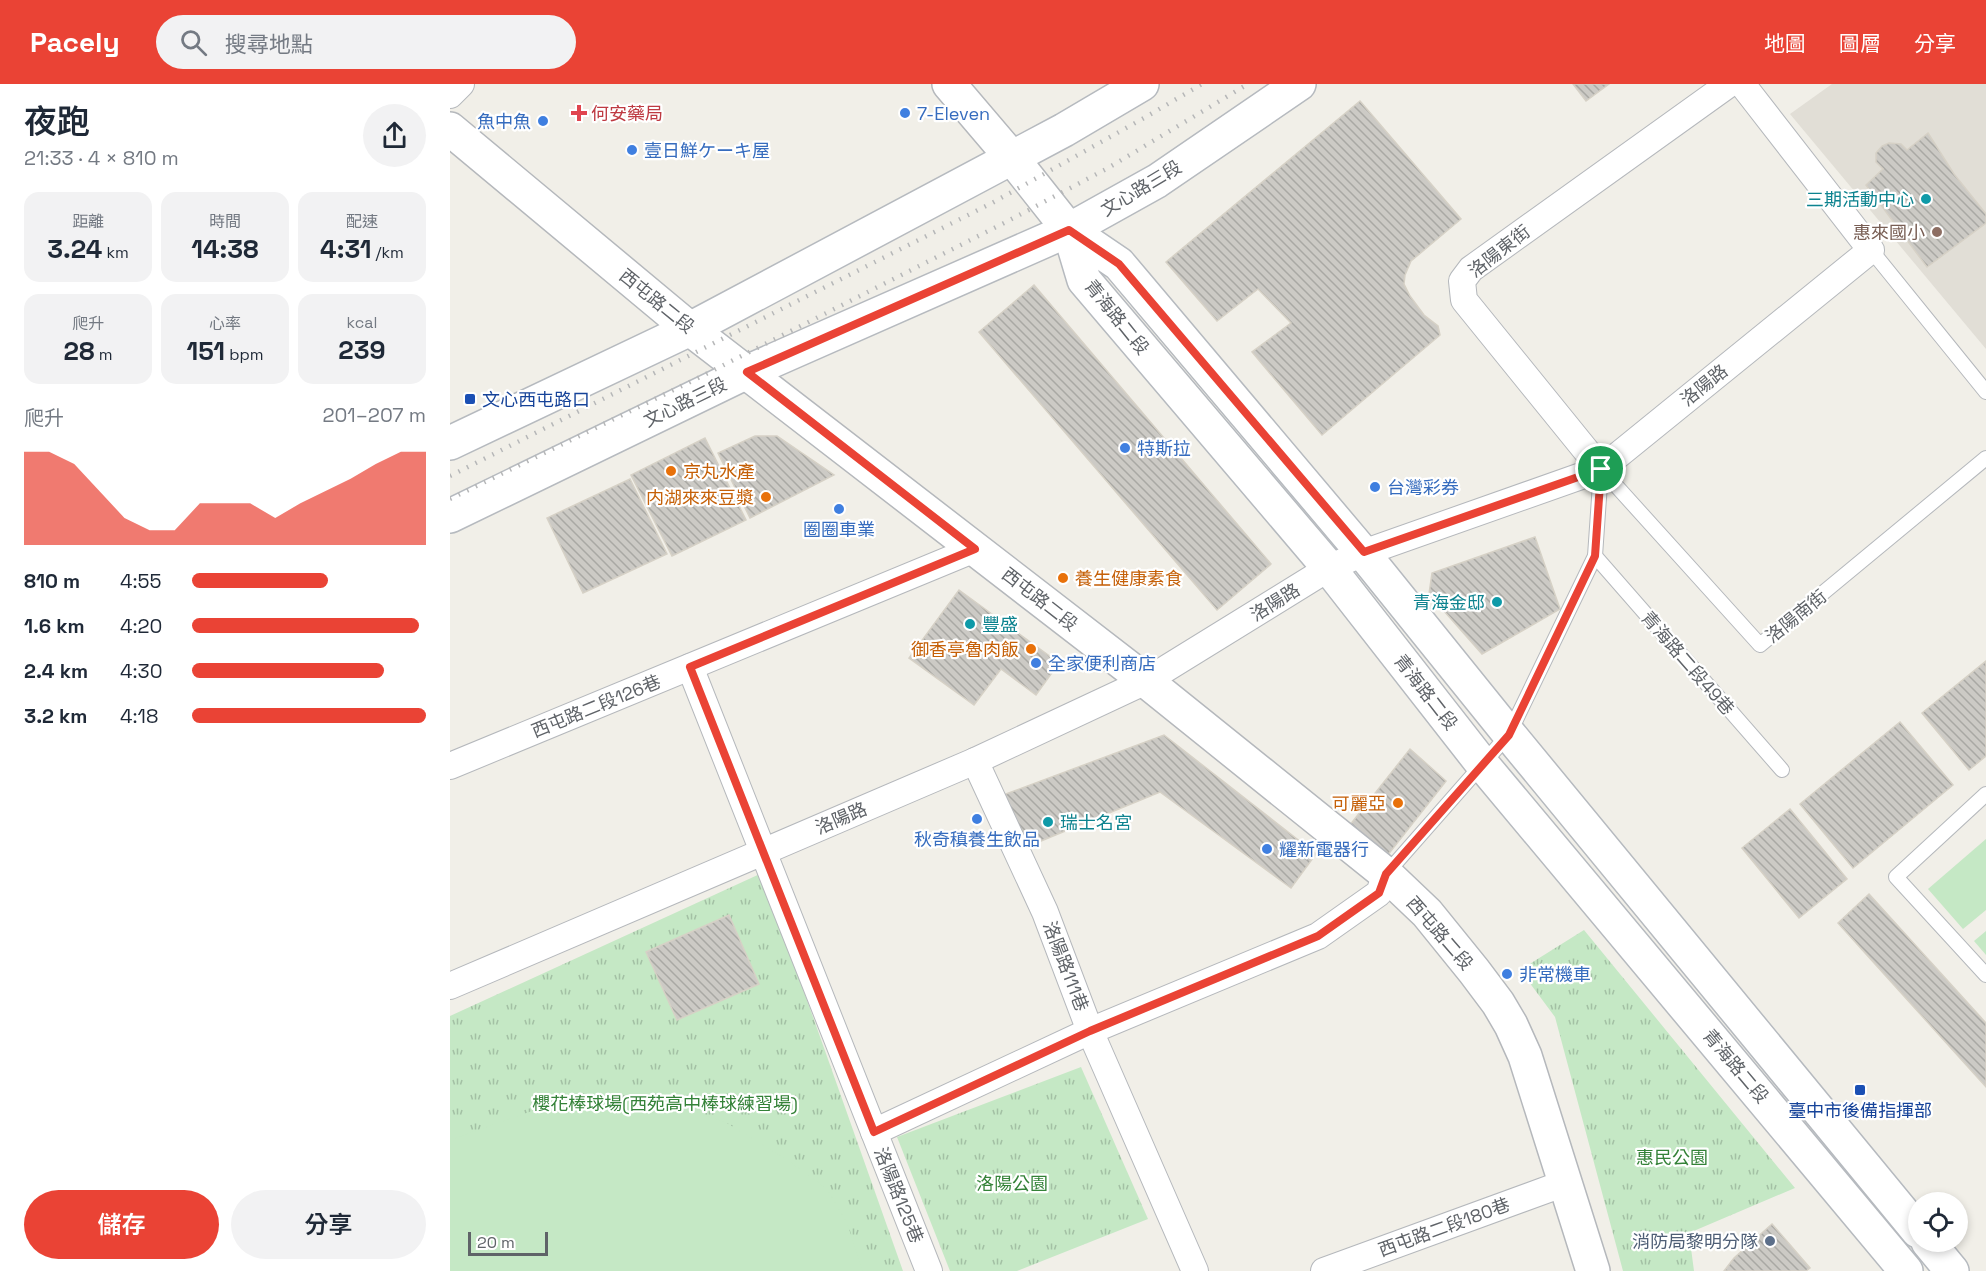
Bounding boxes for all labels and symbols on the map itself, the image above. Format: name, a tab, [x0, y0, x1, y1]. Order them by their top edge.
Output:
place label: 何安藥局	[591, 102, 663, 125]
place label: 7-Eleven	[917, 102, 990, 125]
marker: 何安藥局	[572, 106, 586, 120]
marker: 7-Eleven	[898, 106, 912, 120]
place label: 魚中魚	[477, 110, 531, 133]
marker: 魚中魚	[536, 114, 550, 128]
place label: 壹日鮮ケーキ屋	[644, 139, 770, 162]
marker: 壹日鮮ケーキ屋	[625, 143, 639, 157]
street label: 文心路三段	[1097, 155, 1185, 221]
place label: 三期活動中心	[1806, 188, 1914, 211]
marker: 三期活動中心	[1919, 192, 1933, 206]
street label: 洛陽東街	[1464, 220, 1534, 282]
place label: 惠來國小	[1853, 221, 1925, 244]
marker: 惠來國小	[1930, 225, 1944, 239]
street label: 西屯路二段	[615, 264, 699, 338]
street label: 青海路二段	[1080, 275, 1154, 359]
street label: 洛陽路	[1676, 359, 1732, 411]
street label: 文心路三段	[640, 372, 730, 432]
place label: 文心西屯路口	[482, 388, 590, 411]
marker: 文心西屯路口	[463, 392, 477, 406]
place label: 特斯拉	[1137, 437, 1191, 460]
marker: 特斯拉	[1118, 441, 1132, 455]
pin	[1575, 443, 1626, 494]
place label: 京丸水產	[683, 460, 755, 483]
marker: 京丸水產	[664, 464, 678, 478]
place label: 台灣彩券	[1387, 476, 1459, 499]
marker: 台灣彩券	[1368, 480, 1382, 494]
place label: 内湖來來豆漿	[646, 486, 754, 509]
marker: 内湖來來豆漿	[759, 490, 773, 504]
marker: 圈圈車業	[832, 502, 846, 516]
place label: 圈圈車業	[803, 518, 875, 541]
street label: 西屯路二段	[997, 562, 1083, 636]
place label: 養生健康素食	[1075, 567, 1183, 590]
marker: 養生健康素食	[1056, 571, 1070, 585]
street label: 洛陽路	[1246, 578, 1304, 626]
street label: 洛陽南街	[1761, 584, 1831, 648]
place label: 青海金邸	[1413, 591, 1485, 614]
marker: 青海金邸	[1490, 595, 1504, 609]
street label: 青海路二段49巷	[1637, 606, 1739, 720]
place label: 豐盛	[982, 613, 1018, 636]
marker: 豐盛	[963, 617, 977, 631]
place label: 御香亭魯肉飯	[911, 638, 1019, 661]
marker: 御香亭魯肉飯	[1024, 642, 1038, 656]
street label: 青海路二段	[1389, 649, 1463, 735]
place label: 全家便利商店	[1048, 652, 1156, 675]
marker: 全家便利商店	[1029, 656, 1043, 670]
street label: 西屯路二段126巷	[528, 670, 664, 742]
place label: 可麗亞	[1332, 792, 1386, 815]
marker: 可麗亞	[1391, 796, 1405, 810]
street label: 洛陽路	[812, 797, 870, 839]
place label: 瑞士名宮	[1060, 811, 1132, 834]
marker: 秋奇稹養生飲品	[970, 812, 984, 826]
marker: 瑞士名宮	[1041, 815, 1055, 829]
place label: 秋奇稹養生飲品	[914, 828, 1040, 851]
place label: 耀新電器行	[1279, 838, 1369, 861]
marker: 耀新電器行	[1260, 842, 1274, 856]
street label: 西屯路二段	[1402, 891, 1478, 975]
street label: 洛陽路111巷	[1038, 918, 1094, 1014]
place label: 非常機車	[1519, 963, 1591, 986]
marker: 非常機車	[1500, 967, 1514, 981]
street label: 青海路二段	[1698, 1024, 1774, 1108]
marker: 臺中市後備指揮部	[1853, 1083, 1867, 1097]
park label: 櫻花棒球場(西苑高中棒球練習場)	[532, 1092, 798, 1115]
place label: 臺中市後備指揮部	[1788, 1099, 1932, 1122]
street label: 洛陽路125巷	[869, 1144, 929, 1246]
park label: 惠民公園	[1636, 1146, 1708, 1169]
park label: 洛陽公園	[976, 1172, 1048, 1195]
street label: 西屯路二段180巷	[1375, 1193, 1513, 1261]
scale bar	[468, 1229, 548, 1256]
place label: 消防局黎明分隊	[1632, 1230, 1758, 1253]
marker: 消防局黎明分隊	[1763, 1234, 1777, 1248]

